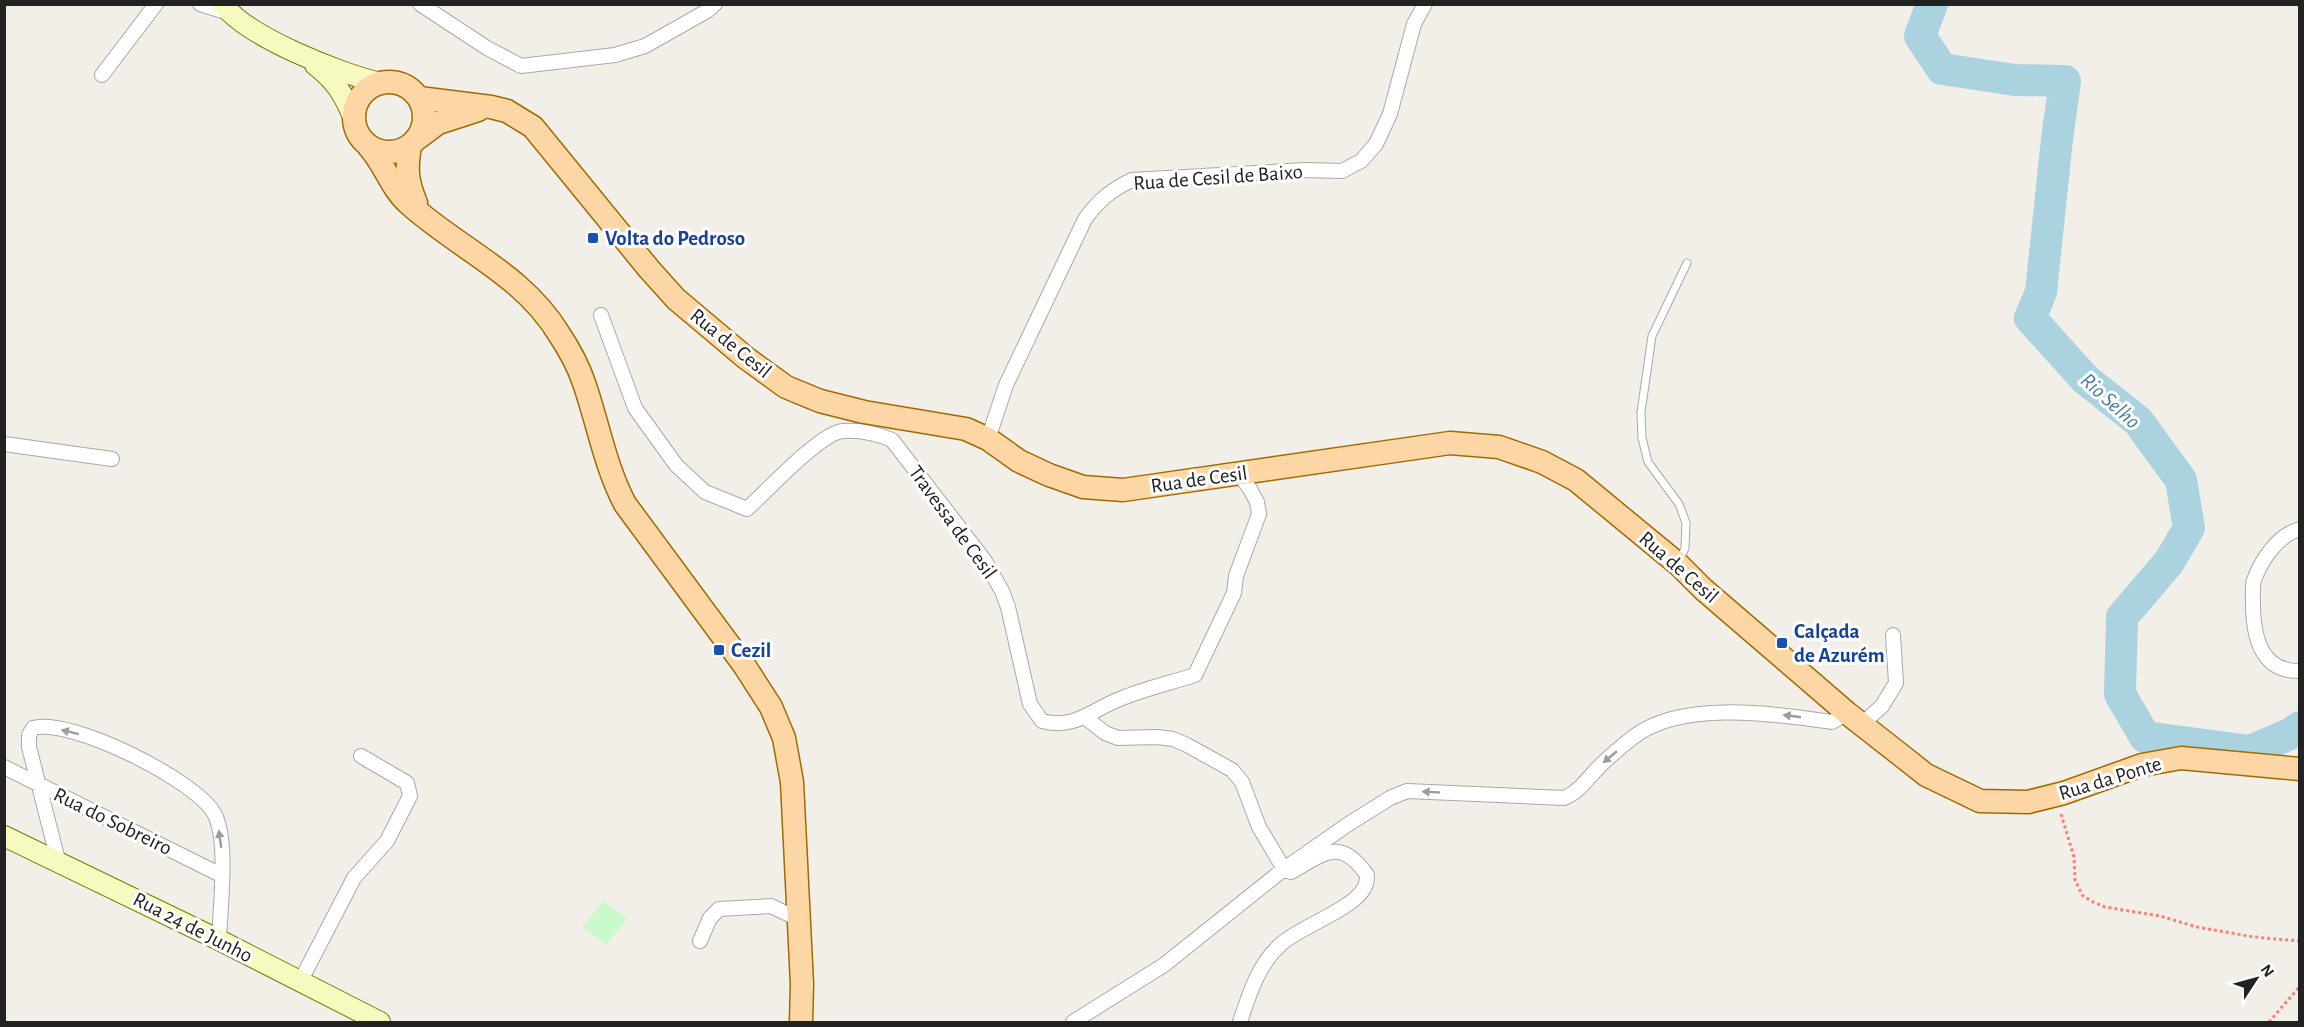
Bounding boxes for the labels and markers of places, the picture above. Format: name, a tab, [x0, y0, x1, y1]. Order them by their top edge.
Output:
place label: Volta do Pedroso	[605, 228, 745, 249]
marker: Volta do Pedroso	[586, 231, 600, 245]
place label: Calçada de Azurém	[1794, 621, 1885, 666]
marker: Calçada de Azurém	[1775, 636, 1789, 650]
place label: Cezil	[731, 640, 771, 661]
marker: Cezil	[712, 643, 726, 657]

